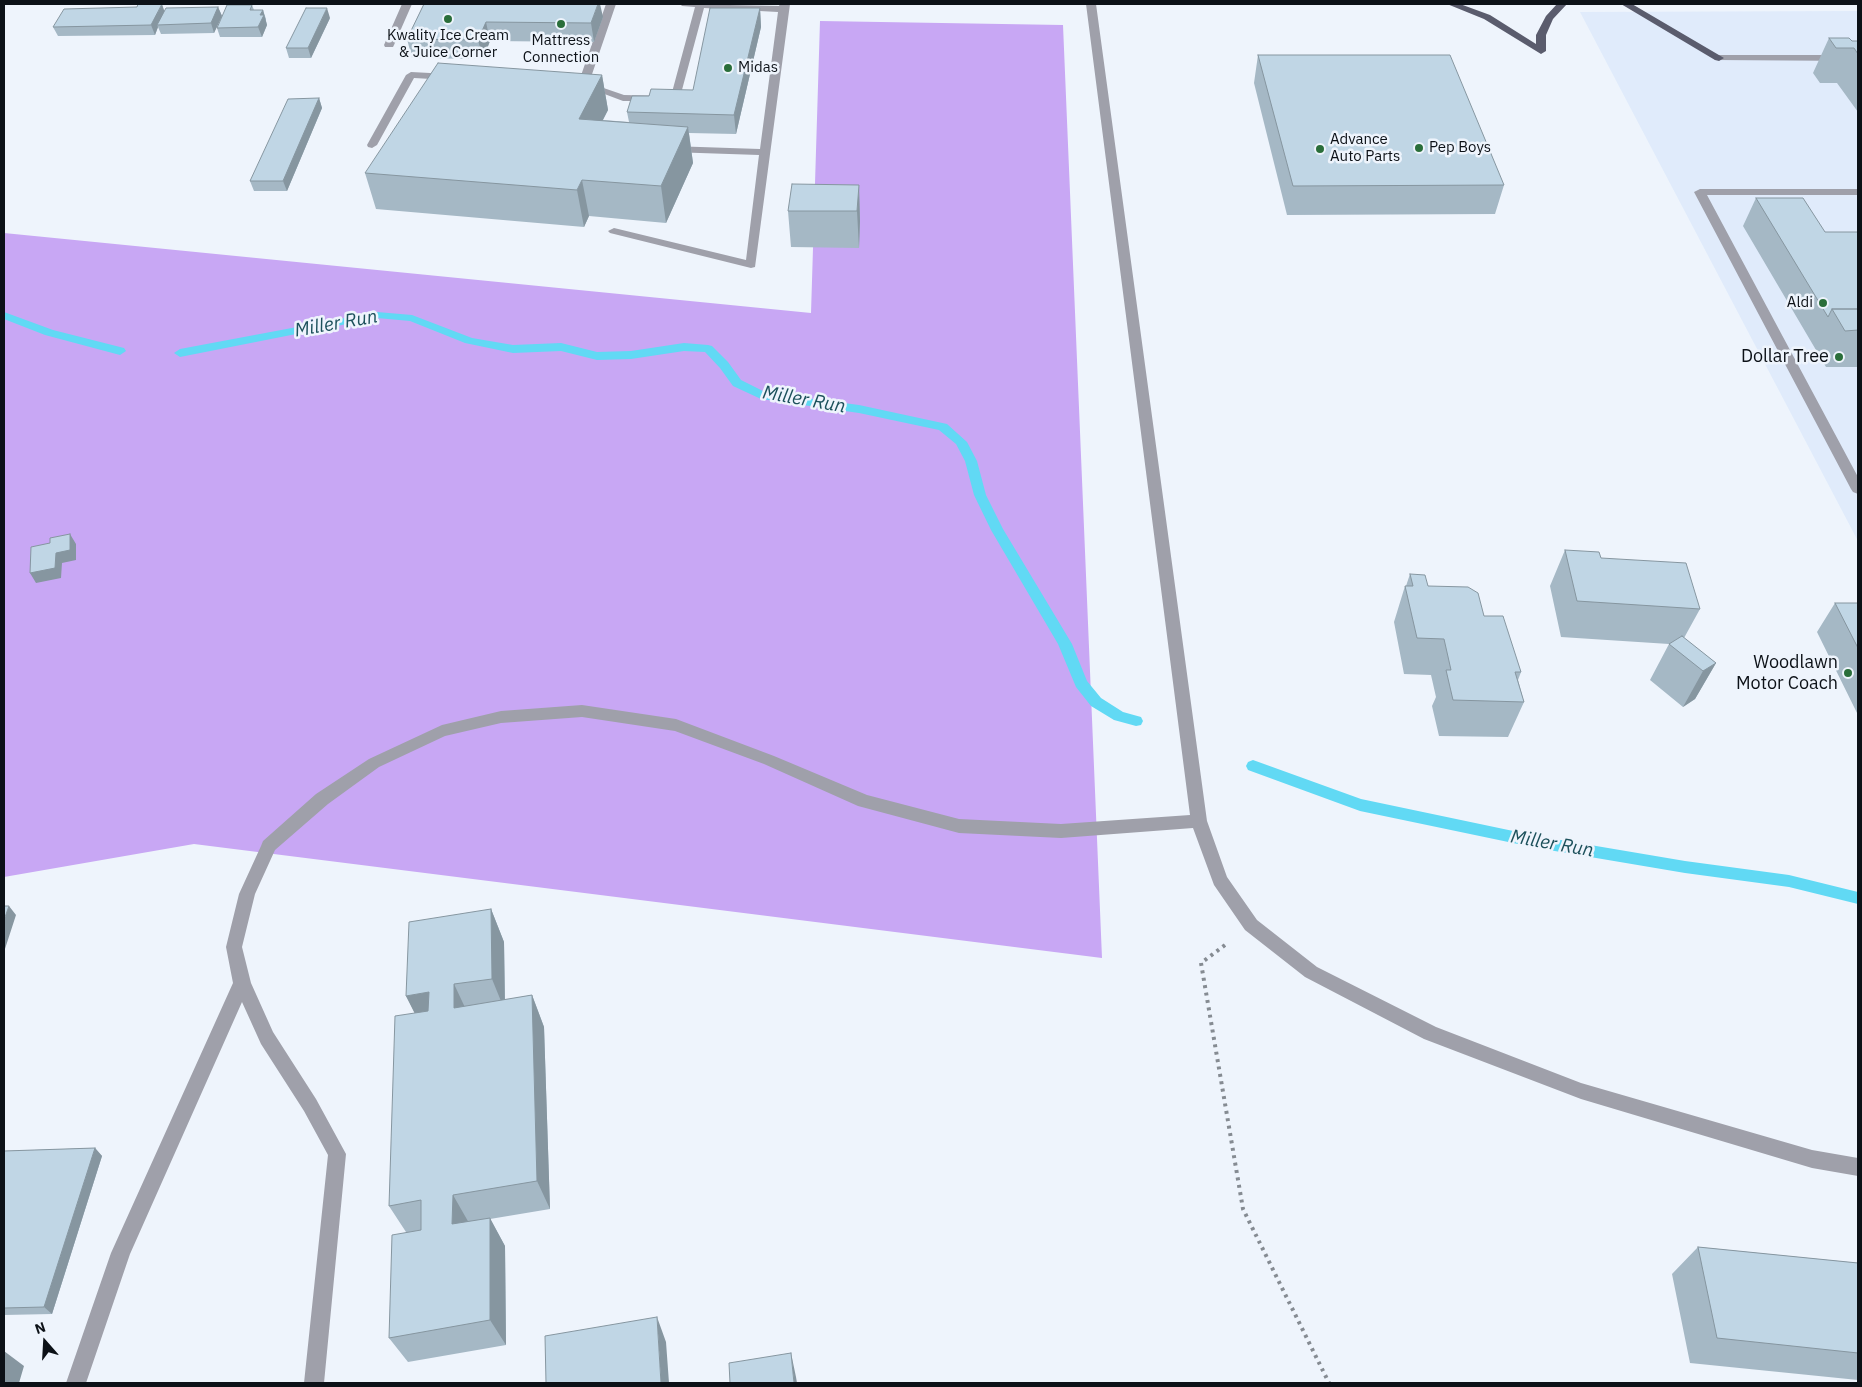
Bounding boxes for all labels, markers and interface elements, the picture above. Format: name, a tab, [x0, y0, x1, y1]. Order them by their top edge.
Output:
marker: Kwality Ice Cream & Juice Corner	[442, 13, 454, 25]
marker: Mattress Connection	[555, 18, 567, 30]
place label: Kwality Ice Cream & Juice Corner	[387, 27, 509, 62]
place label: Mattress Connection	[523, 32, 599, 67]
place label: Midas	[738, 59, 778, 77]
marker: Midas	[722, 62, 734, 74]
place label: Advance Auto Parts	[1330, 131, 1400, 166]
place label: Pep Boys	[1429, 139, 1491, 157]
marker: Pep Boys	[1413, 142, 1425, 154]
marker: Advance Auto Parts	[1314, 143, 1326, 155]
place label: Aldi	[1787, 294, 1813, 312]
marker: Aldi	[1817, 297, 1829, 309]
water label: Miller Run	[293, 305, 379, 343]
place label: Dollar Tree	[1741, 346, 1829, 368]
marker: Dollar Tree	[1833, 351, 1845, 363]
water label: Miller Run	[761, 381, 847, 419]
place label: Woodlawn Motor Coach	[1736, 652, 1838, 694]
marker: Woodlawn Motor Coach	[1842, 667, 1854, 679]
water label: Miller Run	[1509, 825, 1595, 863]
north arrow	[20, 1317, 70, 1367]
text: N	[32, 1318, 48, 1338]

